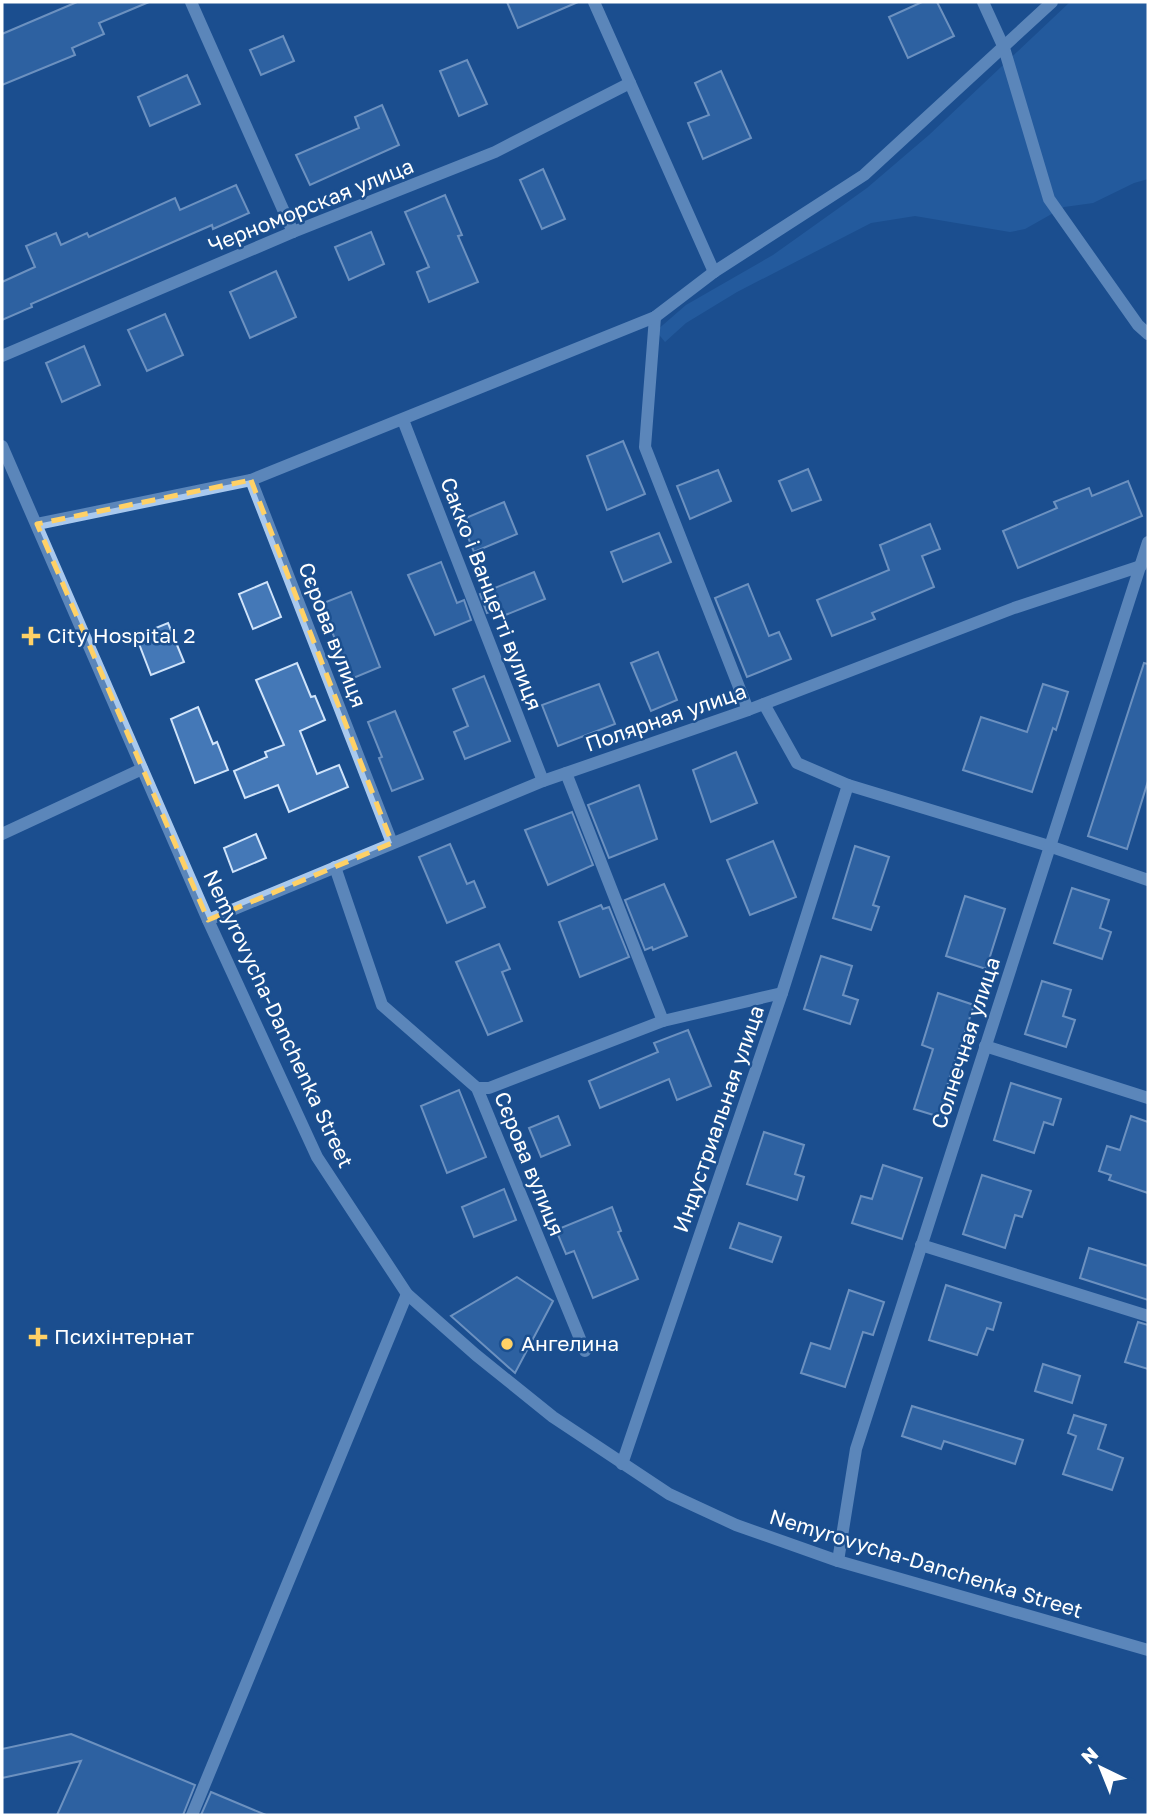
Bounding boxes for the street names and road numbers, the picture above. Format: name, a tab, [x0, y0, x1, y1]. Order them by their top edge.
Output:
street label: Черноморская улица	[204, 152, 417, 258]
street label: Сакко і Ванцетті вулиця	[435, 473, 548, 714]
street label: Сєрова вулиця	[293, 558, 373, 711]
street label: Полярная улица	[582, 677, 750, 757]
street label: Nemyrovycha-Danchenka Street	[198, 865, 360, 1172]
street label: Солнечная улица	[925, 954, 1005, 1132]
street label: Индустриальная улица	[667, 1002, 769, 1236]
street label: Сєрова вулиця	[489, 1088, 571, 1240]
street label: Nemyrovycha-Danchenka Street	[767, 1503, 1086, 1623]

